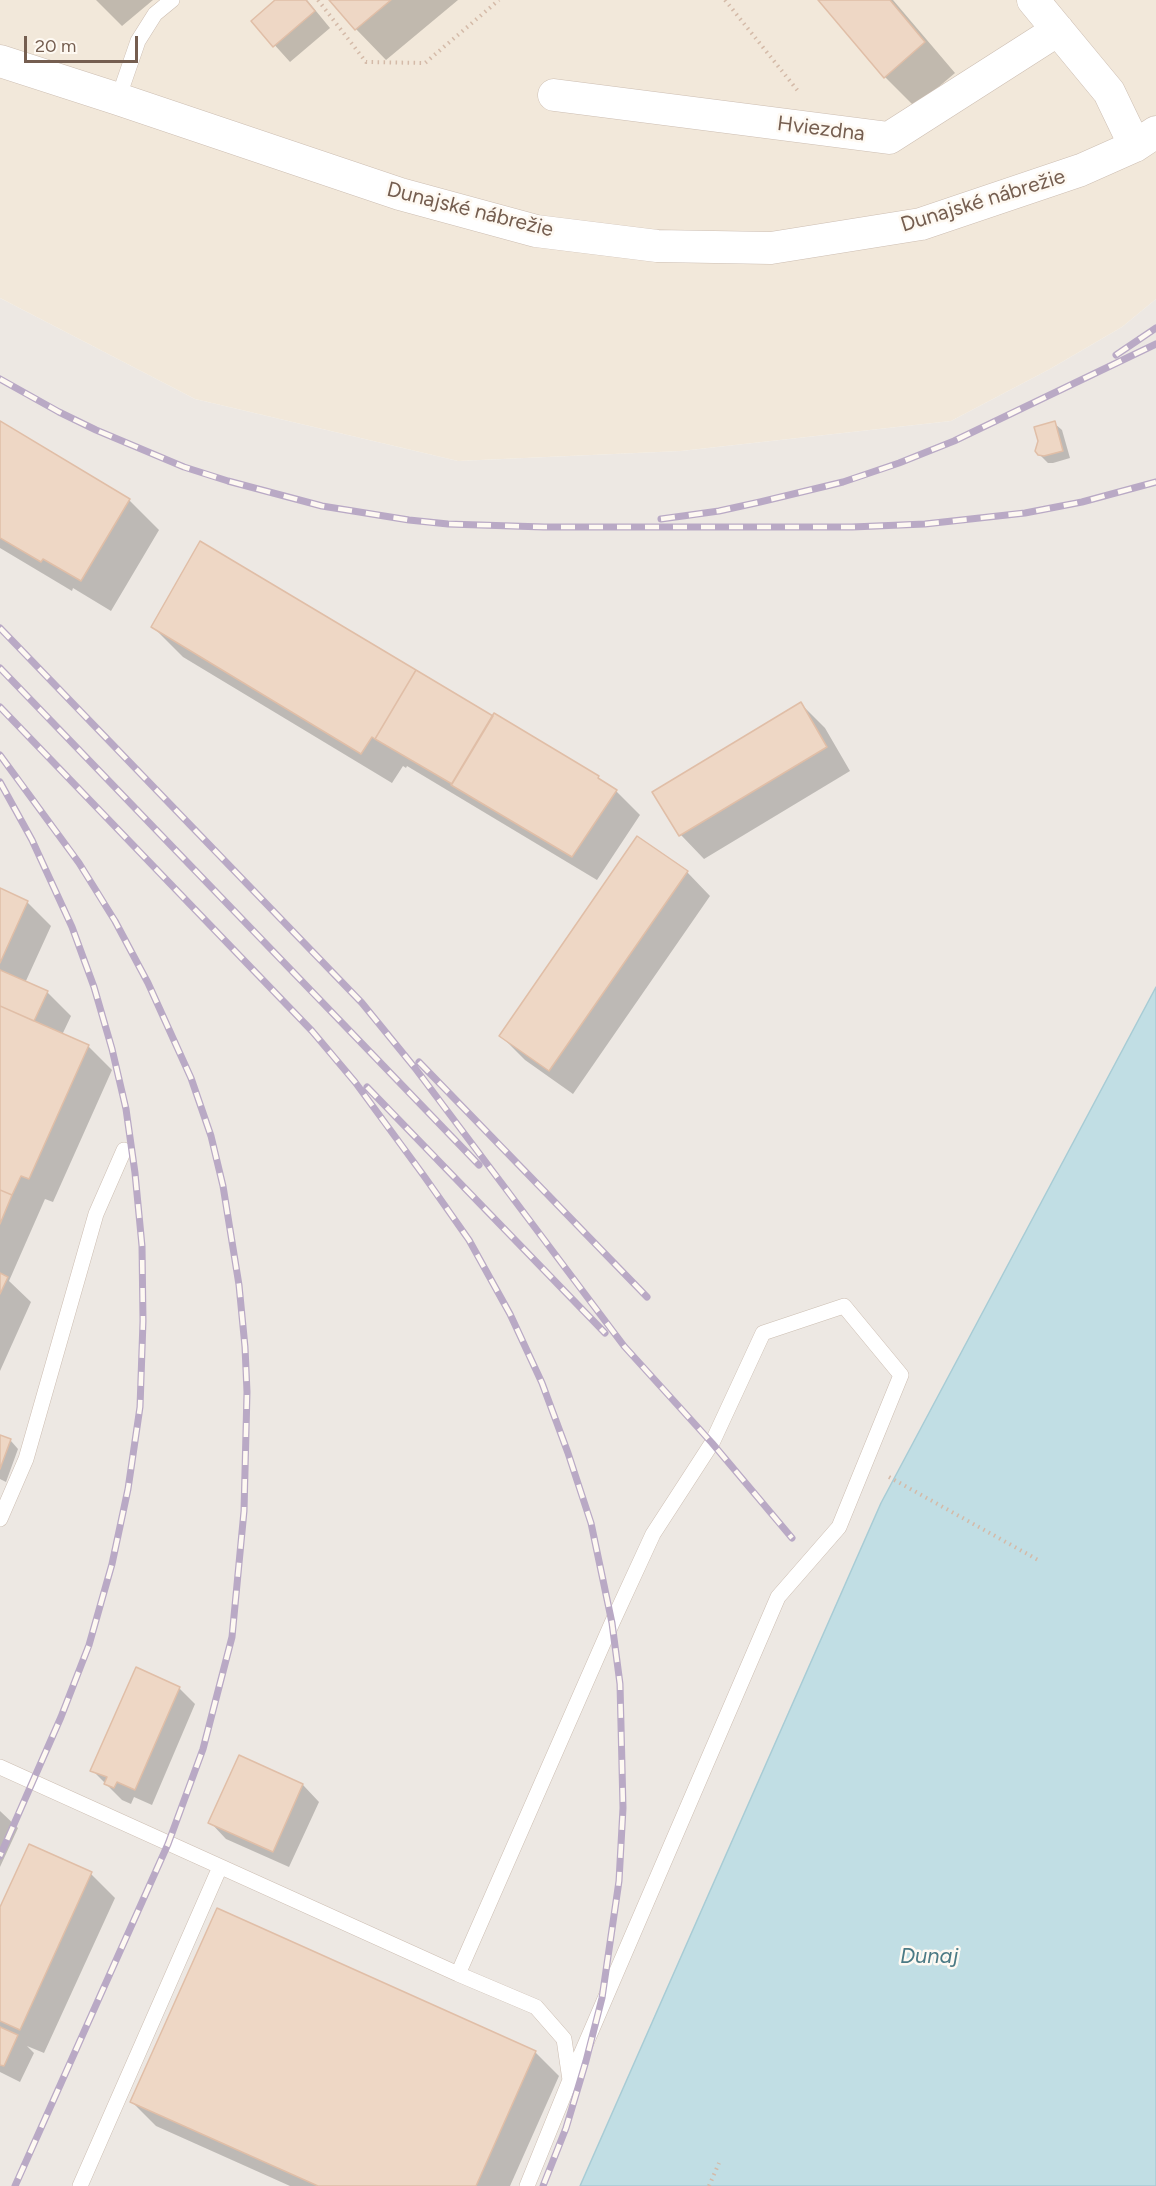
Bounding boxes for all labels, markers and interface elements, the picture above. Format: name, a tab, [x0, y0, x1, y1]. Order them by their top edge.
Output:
scale bar	[27, 24, 141, 62]
text: 20 m	[35, 35, 76, 57]
street label: Hviezdna	[776, 111, 866, 147]
street label: Dunajské nábrežie	[898, 164, 1068, 238]
street label: Dunajské nábrežie	[384, 177, 556, 243]
water label: Dunaj	[900, 1944, 958, 1970]

